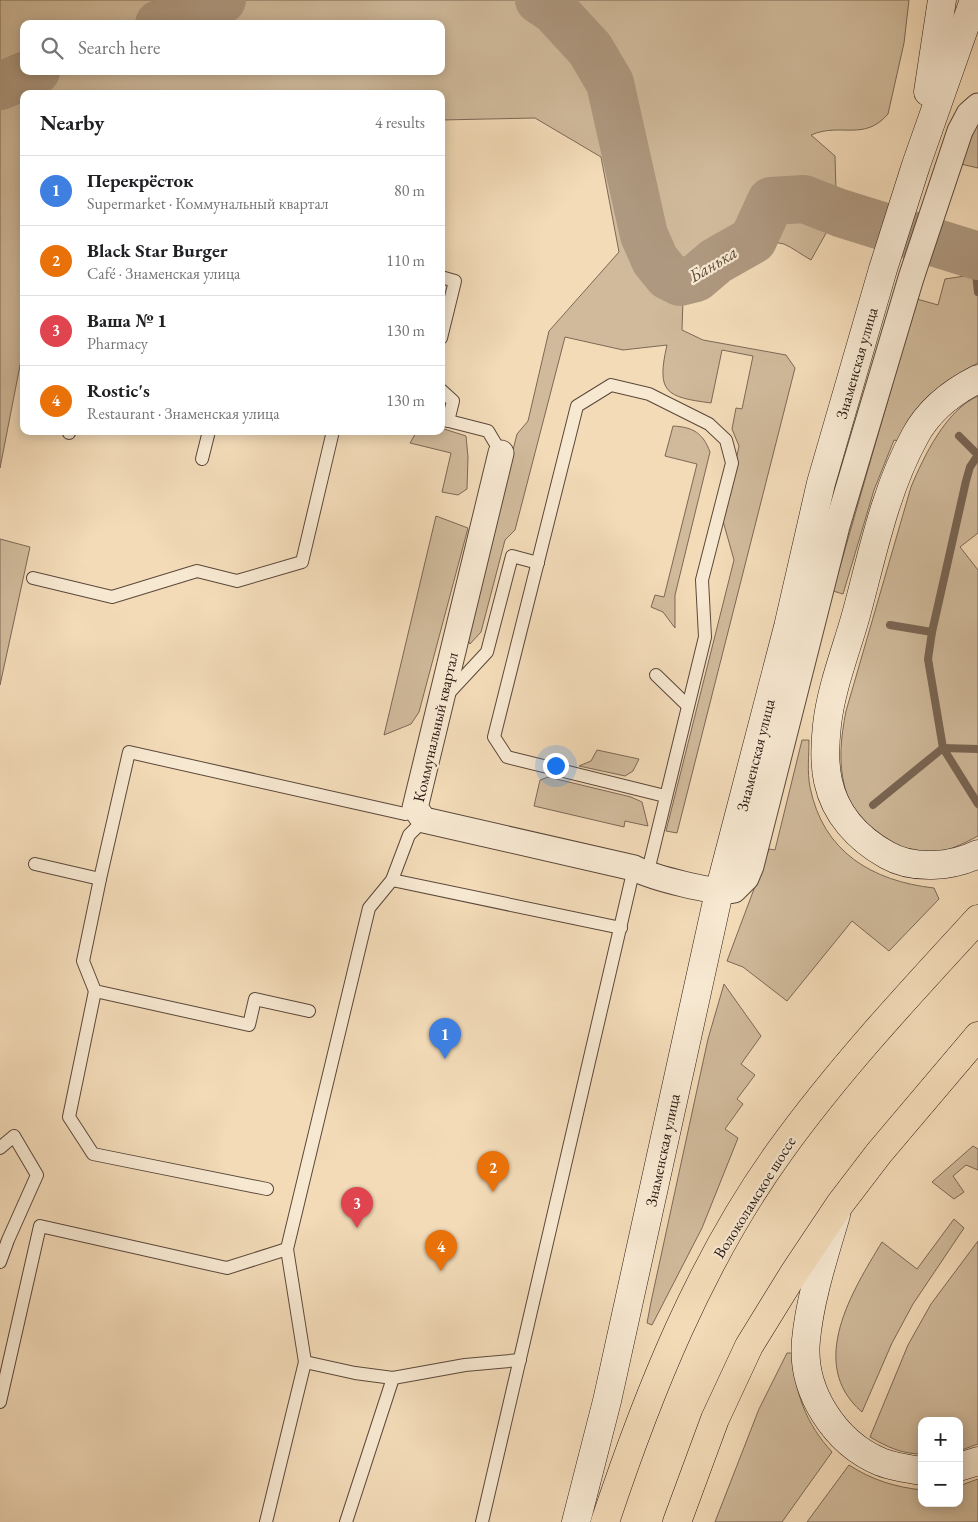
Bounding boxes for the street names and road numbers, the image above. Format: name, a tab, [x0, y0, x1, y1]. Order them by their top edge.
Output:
street label: Знаменская улица	[831, 304, 883, 421]
street label: Коммунальный квартал	[408, 650, 463, 804]
street label: Знаменская улица	[731, 696, 780, 814]
street label: Знаменская улица	[640, 1091, 685, 1209]
street label: Волоколамское шоссе	[708, 1132, 800, 1262]

